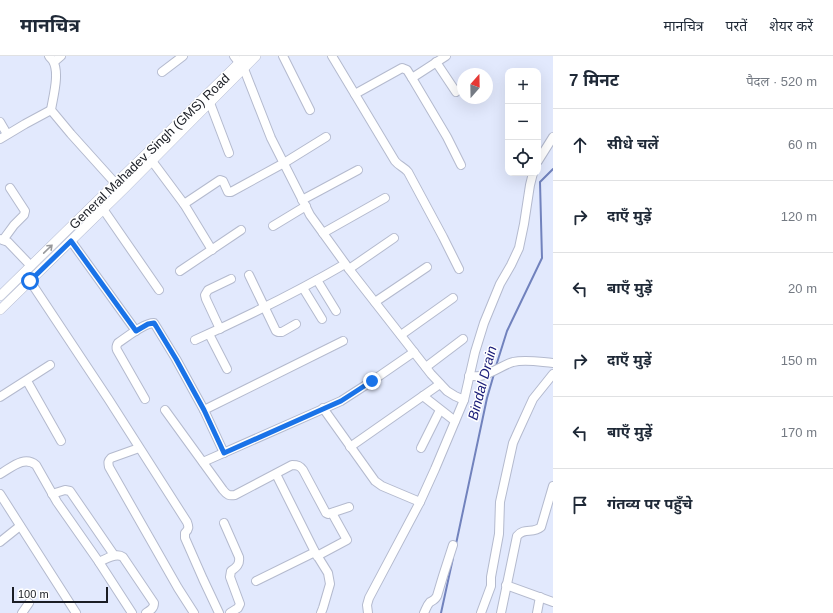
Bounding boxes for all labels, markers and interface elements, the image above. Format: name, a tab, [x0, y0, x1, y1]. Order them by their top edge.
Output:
text: मानचित्र	[20, 15, 80, 36]
text: मानचित्र	[664, 18, 704, 34]
text: परतें	[726, 18, 747, 34]
text: शेयर करें	[769, 18, 813, 34]
north arrow	[457, 68, 493, 104]
map controls	[505, 68, 541, 176]
button: +	[505, 68, 541, 104]
street label: General Mahadev Singh (GMS) Road	[66, 71, 233, 232]
text: 7 मिनट	[569, 71, 619, 90]
text: पैदल · 520 m	[746, 74, 817, 89]
button: −	[505, 104, 541, 140]
icon: ahead	[569, 134, 591, 156]
text: सीधे चलें	[607, 135, 658, 152]
text: 60 m	[788, 137, 817, 152]
button: locate	[505, 140, 541, 176]
icon: right	[569, 206, 591, 228]
text: दाएँ मुड़ें	[607, 207, 651, 224]
text: 120 m	[781, 209, 817, 224]
one-way arrow	[43, 244, 53, 254]
route start	[21, 272, 39, 290]
icon: left	[569, 278, 591, 300]
text: बाएँ मुड़ें	[607, 279, 652, 296]
text: 20 m	[788, 281, 817, 296]
water label: Bindal Drain	[464, 344, 500, 422]
icon: right	[569, 350, 591, 372]
text: दाएँ मुड़ें	[607, 351, 651, 368]
text: 150 m	[781, 353, 817, 368]
route end	[363, 372, 381, 390]
icon: left	[569, 422, 591, 444]
text: बाएँ मुड़ें	[607, 423, 652, 440]
text: 170 m	[781, 425, 817, 440]
icon: arrive	[569, 494, 591, 516]
text: गंतव्य पर पहुँचे	[607, 495, 692, 512]
scale bar	[12, 585, 108, 604]
text: 100 m	[18, 588, 49, 600]

